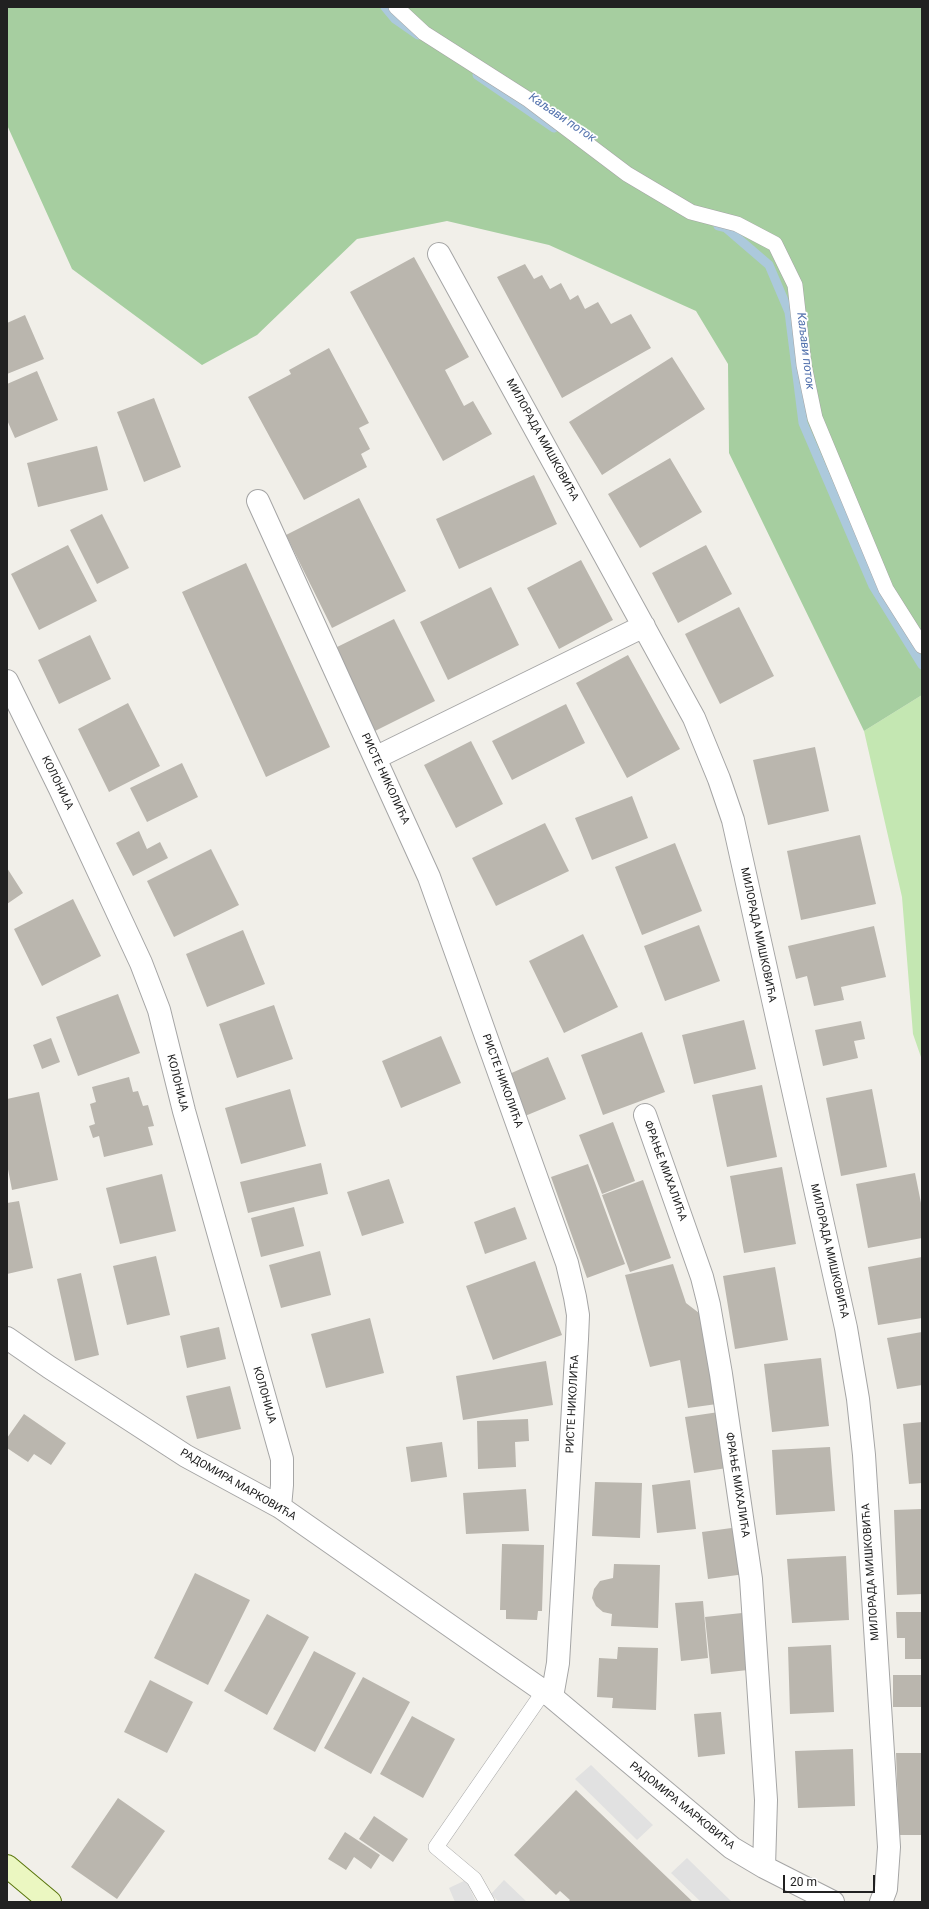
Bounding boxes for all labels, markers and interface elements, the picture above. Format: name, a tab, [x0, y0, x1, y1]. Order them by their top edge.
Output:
water label: Каљави поток	[526, 90, 598, 146]
water label: Каљави поток	[793, 311, 817, 391]
street label: МИЛОРАДА МИШКОВИЋА	[503, 377, 581, 503]
street label: РИСТЕ НИКОЛИЋА	[358, 731, 412, 827]
street label: КОЛОНИЈА	[38, 754, 76, 812]
street label: МИЛОРАДА МИШКОВИЋА	[737, 866, 779, 1004]
street label: РИСТЕ НИКОЛИЋА	[479, 1032, 525, 1130]
street label: КОЛОНИЈА	[164, 1053, 190, 1113]
street label: ФРАЊЕ МИХАЛИЋА	[641, 1119, 689, 1223]
street label: МИЛОРАДА МИШКОВИЋА	[807, 1182, 851, 1320]
street label: РИСТЕ НИКОЛИЋА	[564, 1354, 582, 1454]
street label: КОЛОНИЈА	[250, 1365, 278, 1425]
street label: ФРАЊЕ МИХАЛИЋА	[722, 1432, 752, 1538]
street label: РАДОМИРА МАРКОВИЋА	[178, 1446, 298, 1524]
street label: МИЛОРАДА МИШКОВИЋА	[860, 1503, 882, 1641]
street label: РАДОМИРА МАРКОВИЋА	[627, 1759, 737, 1853]
scale bar	[785, 1867, 877, 1893]
text: 20 m	[790, 1875, 817, 1889]

